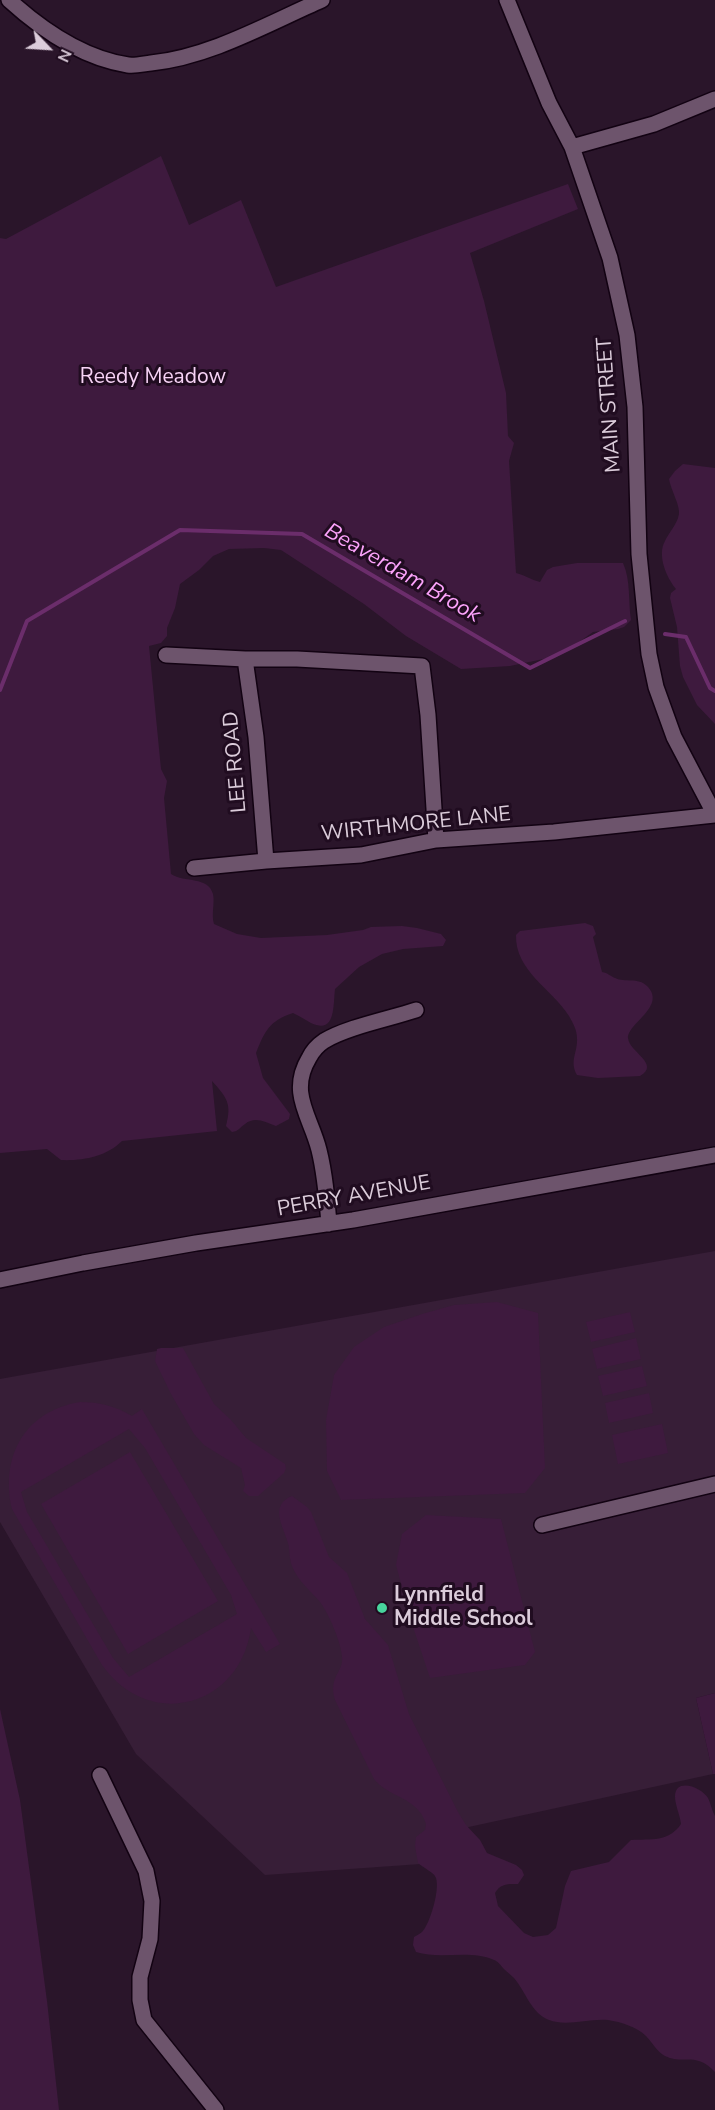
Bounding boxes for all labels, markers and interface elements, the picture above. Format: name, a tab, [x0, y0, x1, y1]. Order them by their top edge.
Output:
north arrow	[18, 18, 78, 78]
text: N	[52, 46, 77, 66]
street label: MAIN STREET	[593, 336, 627, 474]
park label: Reedy Meadow	[80, 365, 226, 391]
water label: Beaverdam Brook	[319, 519, 485, 629]
street label: LEE ROAD	[219, 710, 253, 814]
street label: WIRTHMORE LANE	[320, 803, 512, 847]
street label: PERRY AVENUE	[275, 1171, 433, 1223]
place label: Lynnfield Middle School	[394, 1583, 533, 1633]
marker: Lynnfield Middle School	[375, 1601, 389, 1615]

